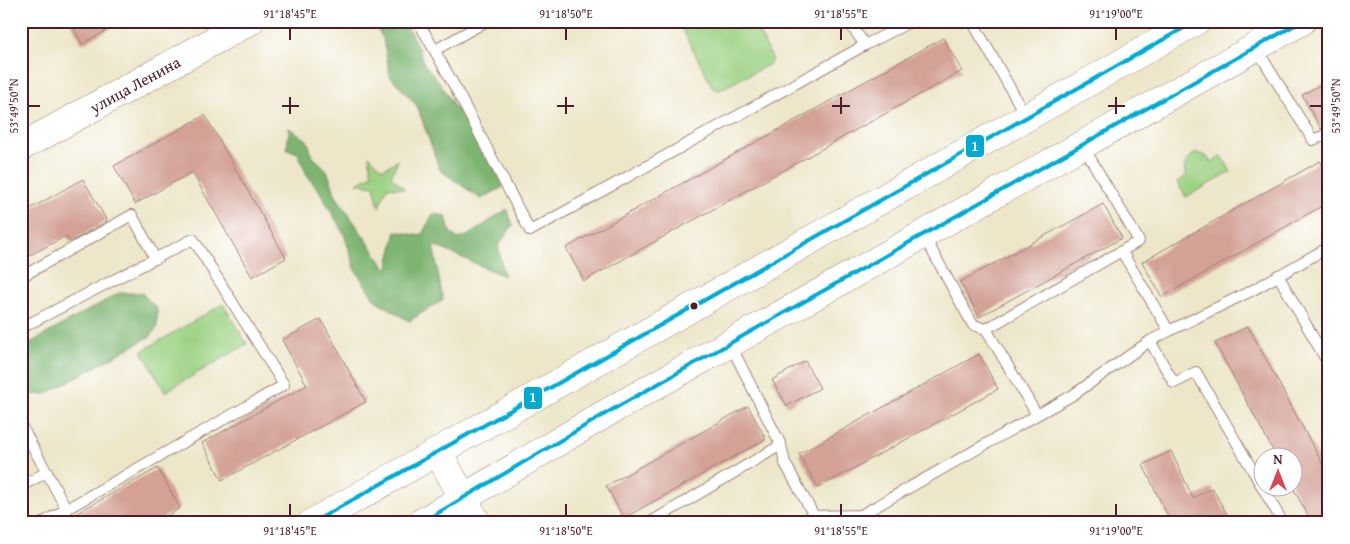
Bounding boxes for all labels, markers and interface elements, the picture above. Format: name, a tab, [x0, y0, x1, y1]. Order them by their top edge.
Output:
text: 91°18'45"E	[263, 5, 317, 22]
text: 91°18'50"E	[539, 5, 593, 22]
text: 91°18'55"E	[814, 5, 868, 22]
text: 91°19'00"E	[1089, 5, 1143, 22]
street label: улица Ленина	[84, 49, 185, 119]
text: 53°49'50"N	[5, 78, 22, 134]
text: 53°49'50"N	[1327, 78, 1344, 134]
line badge: 1	[965, 134, 985, 158]
text: 1	[971, 136, 979, 156]
unlabelled marker	[689, 301, 699, 311]
line badge: 1	[523, 386, 543, 410]
text: 1	[529, 387, 537, 407]
north arrow	[1252, 446, 1302, 496]
text: N	[1273, 449, 1283, 469]
text: 91°18'45"E	[263, 522, 317, 539]
text: 91°18'50"E	[539, 522, 593, 539]
text: 91°18'55"E	[814, 522, 868, 539]
text: 91°19'00"E	[1089, 522, 1143, 539]

